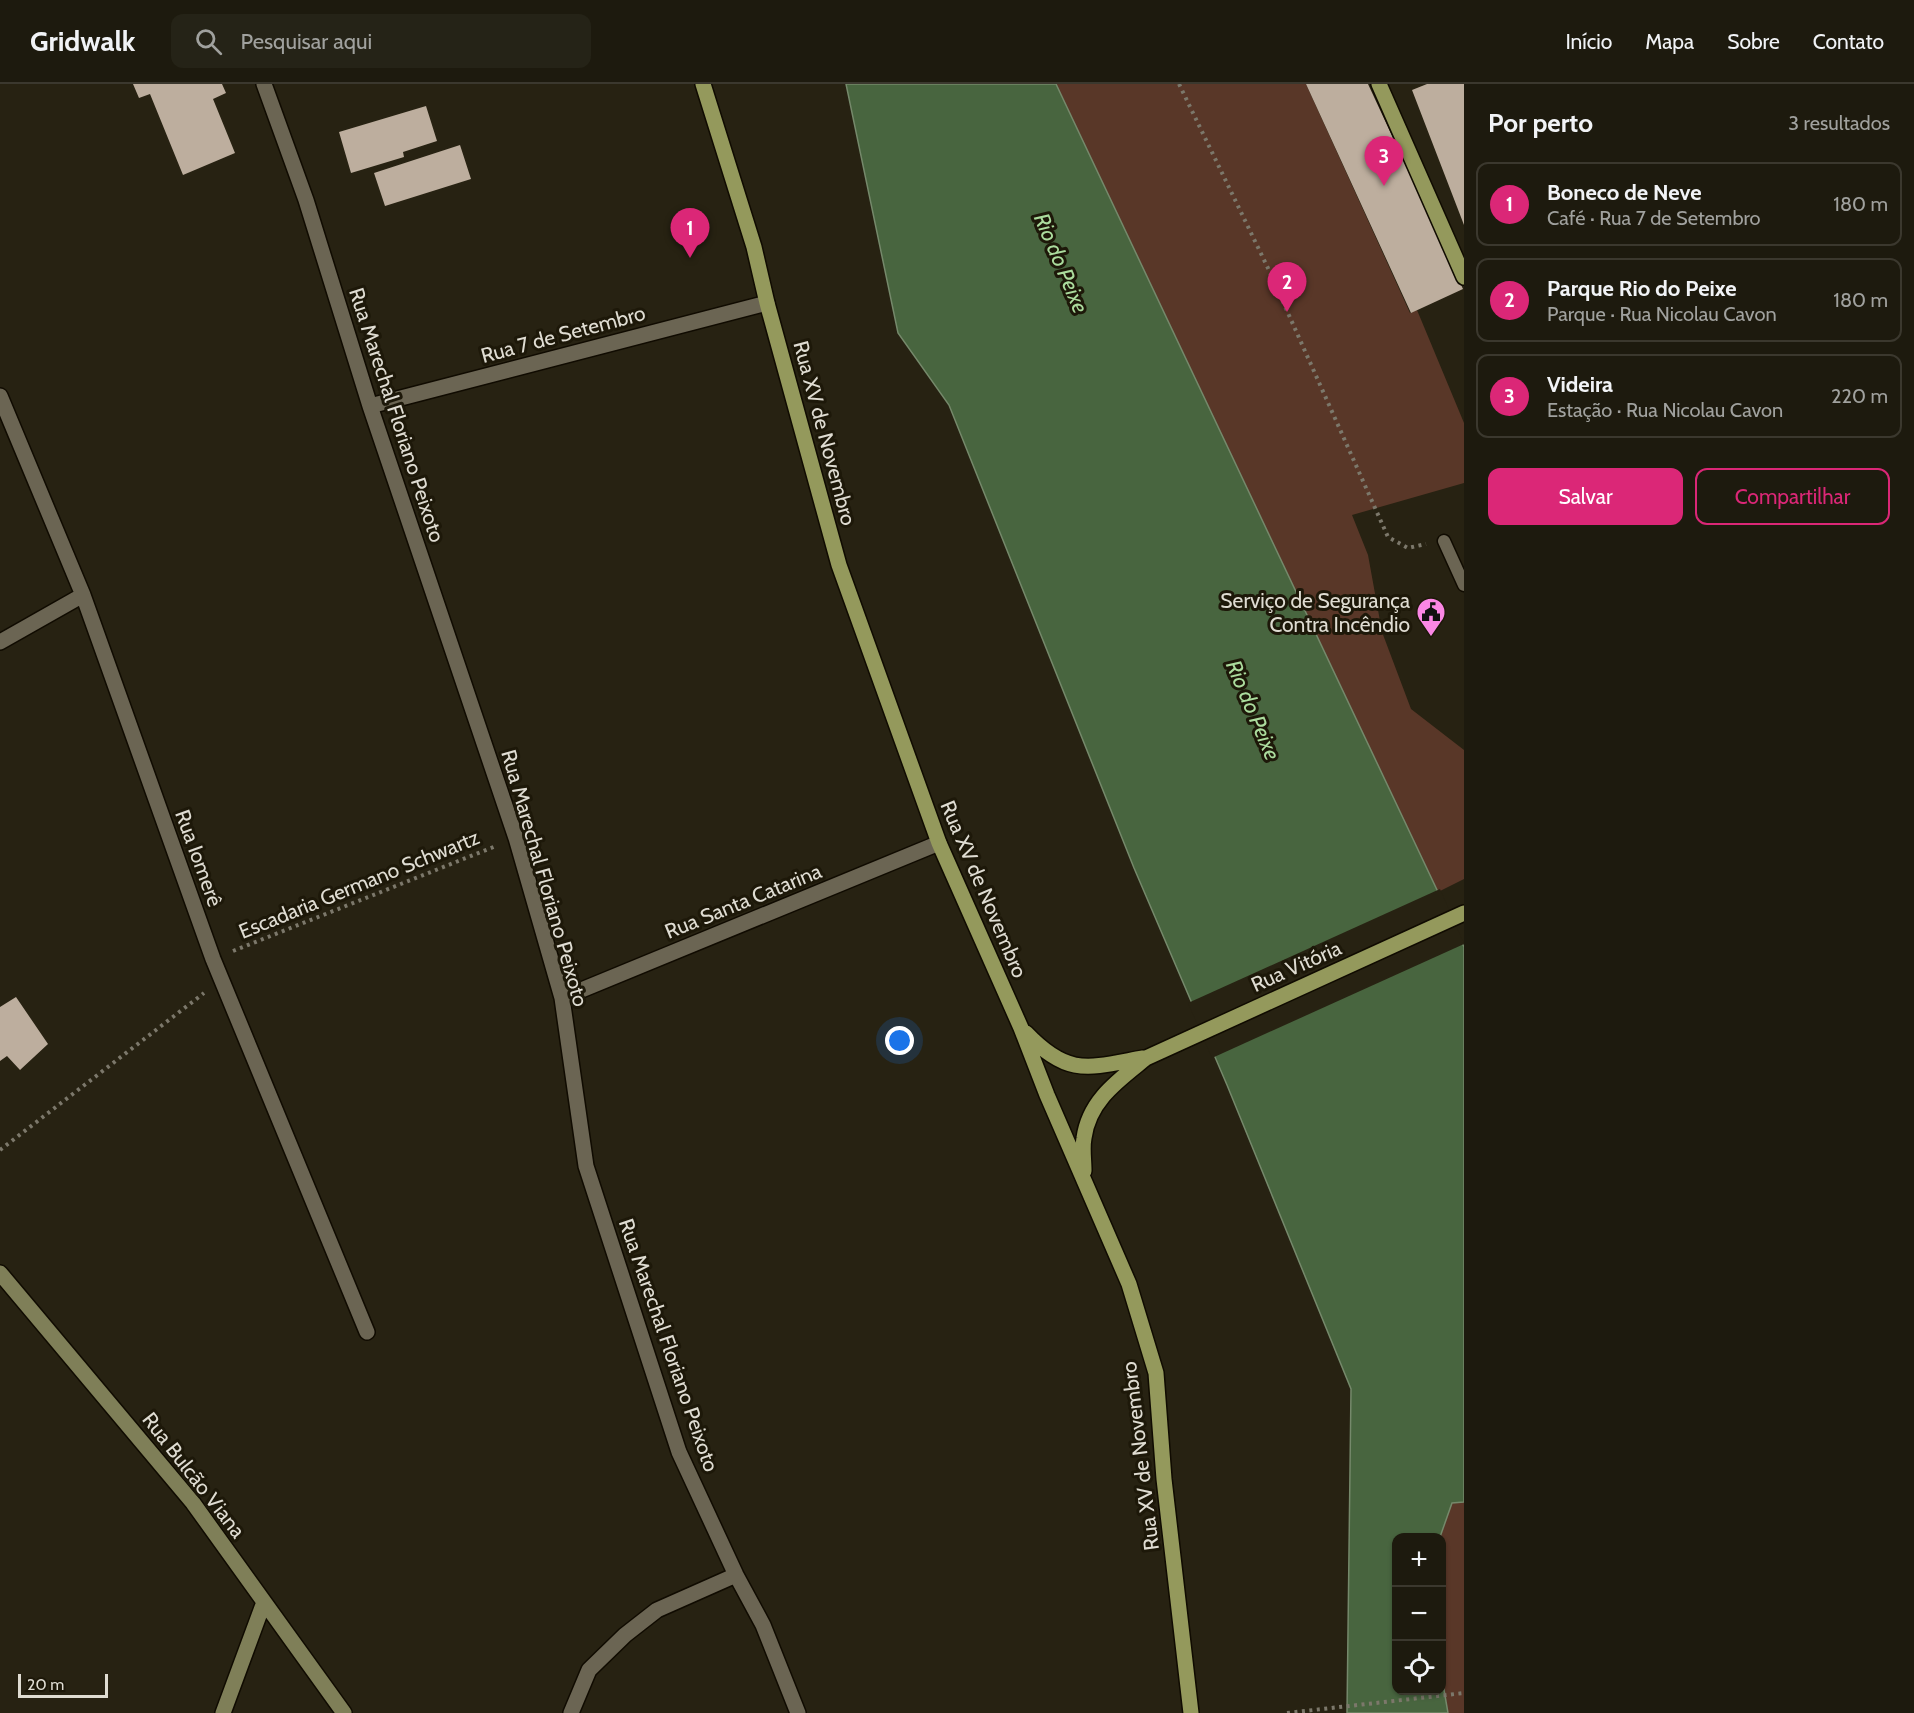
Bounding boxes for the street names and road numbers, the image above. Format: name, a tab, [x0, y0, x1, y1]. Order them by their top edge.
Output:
street label: Rua Marechal Floriano Peixoto	[344, 285, 450, 545]
street label: Rua 7 de Setembro	[478, 300, 648, 368]
street label: Rua XV de Novembro	[788, 338, 862, 528]
street label: Rua Marechal Floriano Peixoto	[496, 747, 594, 1009]
street label: Rua XV de Novembro	[935, 797, 1033, 981]
street label: Rua Iomerê	[170, 806, 228, 910]
street label: Escadaria Germano Schwartz	[235, 824, 483, 944]
street label: Rua Santa Catarina	[661, 858, 825, 944]
street label: Rua Vitória	[1247, 935, 1345, 997]
street label: Rua Marechal Floriano Peixoto	[614, 1215, 724, 1475]
street label: Rua XV de Novembro	[1116, 1360, 1164, 1552]
street label: Rua Bulcão Viana	[137, 1407, 251, 1543]

